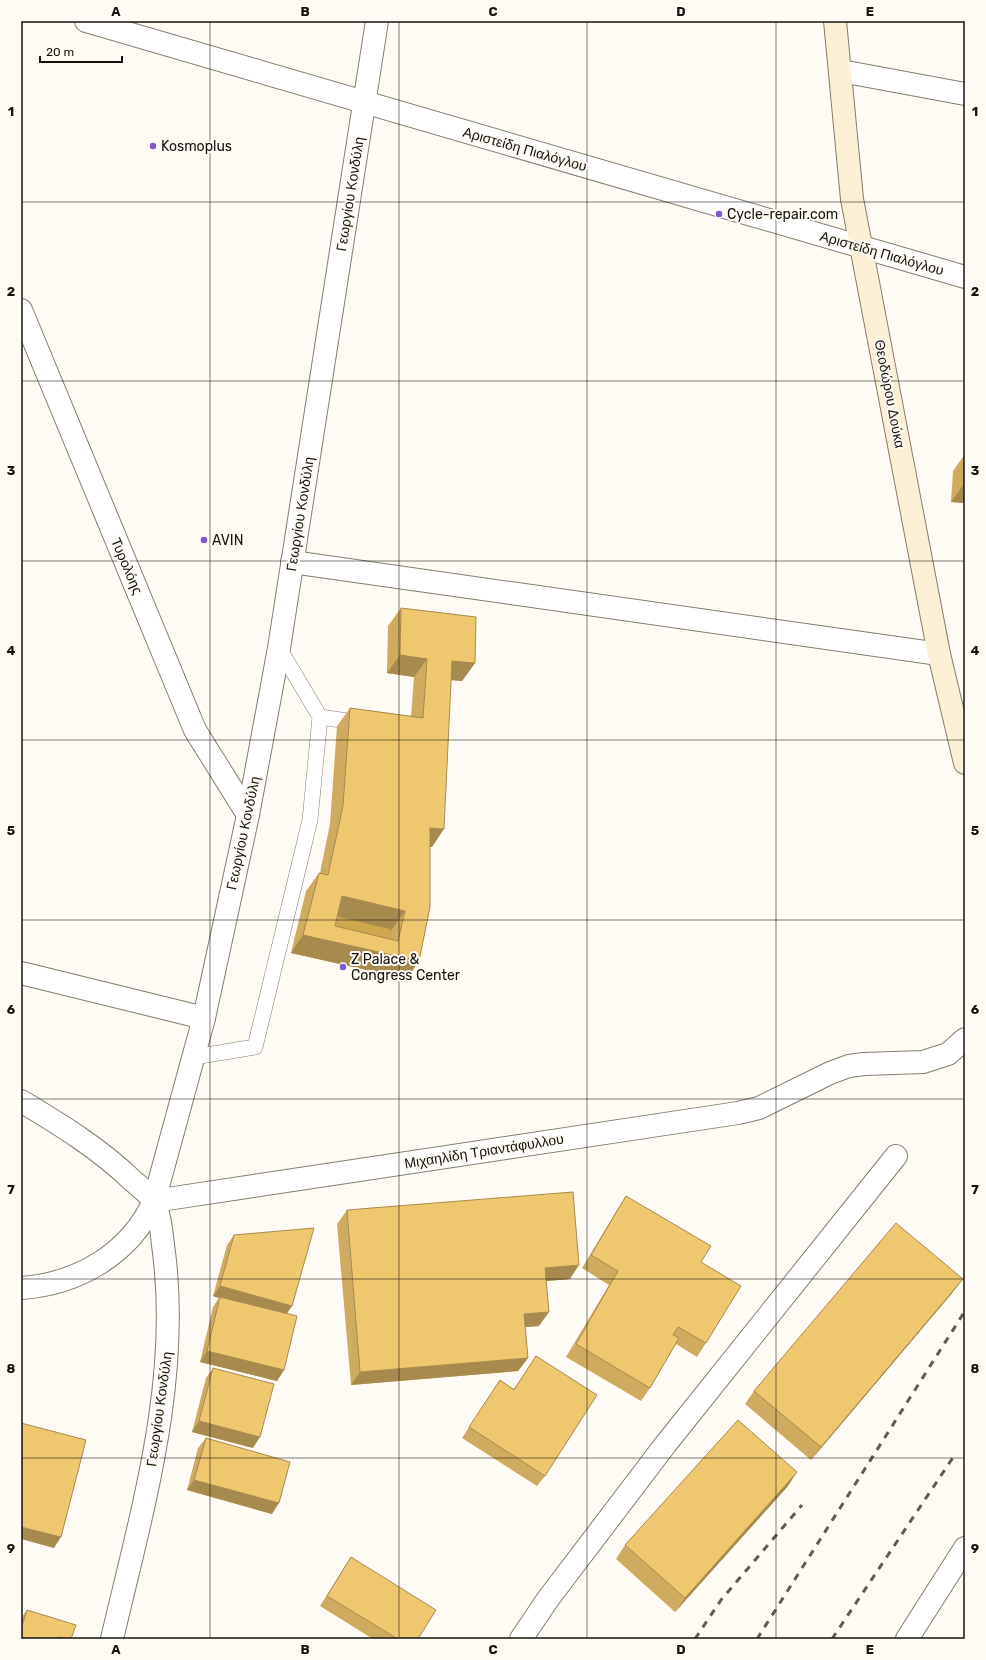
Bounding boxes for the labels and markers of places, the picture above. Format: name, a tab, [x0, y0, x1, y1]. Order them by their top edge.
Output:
place label: Kosmoplus	[161, 138, 232, 155]
marker: Kosmoplus	[148, 141, 158, 151]
place label: Cycle-repair.com	[727, 206, 838, 223]
marker: Cycle-repair.com	[714, 209, 724, 219]
place label: AVIN	[212, 532, 243, 549]
marker: AVIN	[199, 535, 209, 545]
place label: Z Palace & Congress Center	[351, 951, 461, 984]
marker: Z Palace & Congress Center	[338, 962, 348, 972]

